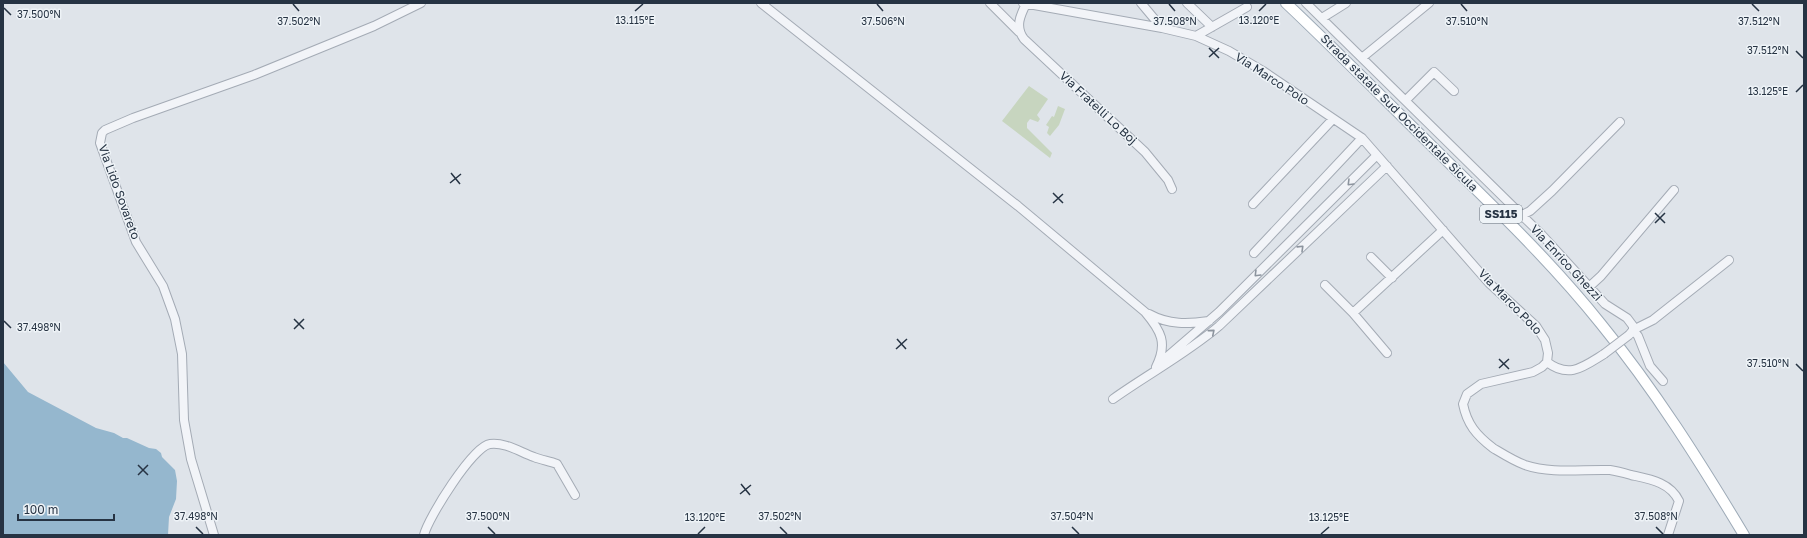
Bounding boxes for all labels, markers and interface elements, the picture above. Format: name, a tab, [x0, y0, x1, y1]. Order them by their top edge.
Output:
text: 37.500°N	[17, 8, 61, 20]
text: 13.115°E	[615, 14, 655, 26]
text: 13.120°E	[1239, 14, 1279, 26]
text: 37.502°N	[277, 15, 321, 27]
text: 37.506°N	[861, 15, 905, 27]
text: 37.508°N	[1153, 15, 1197, 27]
text: 37.510°N	[1446, 15, 1488, 27]
text: 37.512°N	[1738, 15, 1780, 27]
street label: Strada statale Sud Occidentale Sicula	[1318, 31, 1481, 194]
text: 37.512°N	[1747, 44, 1789, 56]
street label: Via Marco Polo	[1232, 49, 1312, 108]
street label: Via Fratelli Lo Boj	[1056, 68, 1140, 147]
text: 13.125°E	[1748, 85, 1788, 97]
street label: Via Lido Sovareto	[95, 142, 144, 241]
one-way arrow	[1347, 178, 1355, 186]
road number: SS115	[1480, 205, 1522, 223]
street label: Via Enrico Ghezzi	[1527, 221, 1606, 304]
one-way arrow	[1296, 245, 1304, 253]
street label: Via Marco Polo	[1475, 266, 1545, 338]
one-way arrow	[1254, 269, 1262, 277]
text: 37.498°N	[17, 321, 61, 333]
one-way arrow	[1208, 329, 1215, 336]
text: 37.510°N	[1747, 357, 1789, 369]
scale bar	[18, 496, 114, 522]
text: 100 m	[24, 502, 58, 517]
text: 37.498°N	[174, 510, 218, 522]
text: 37.500°N	[466, 510, 510, 522]
text: 37.502°N	[758, 510, 802, 522]
text: 37.504°N	[1050, 510, 1094, 522]
text: 37.508°N	[1634, 510, 1678, 522]
text: 13.120°E	[685, 511, 725, 523]
text: 13.125°E	[1309, 511, 1349, 523]

